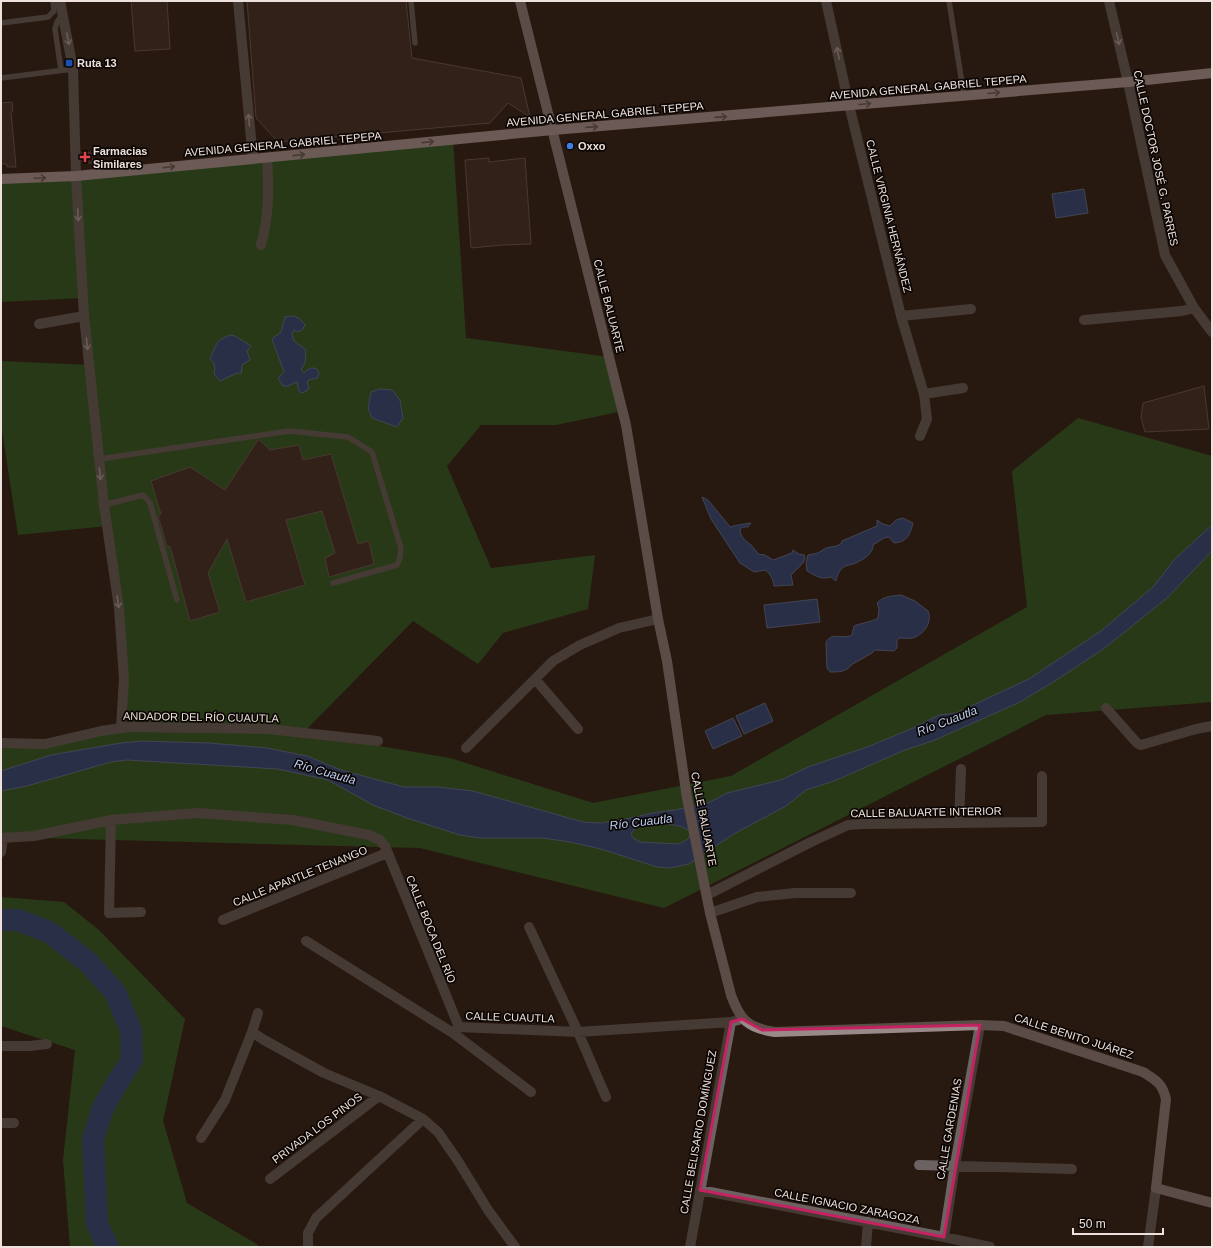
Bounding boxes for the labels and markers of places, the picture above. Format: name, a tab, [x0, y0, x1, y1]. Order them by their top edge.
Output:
place label: Ruta 13	[77, 57, 117, 69]
marker: Ruta 13	[64, 58, 74, 68]
place label: Oxxo	[578, 140, 606, 152]
marker: Oxxo	[565, 141, 575, 151]
place label: Farmacias Similares	[93, 145, 147, 170]
marker: Farmacias Similares	[80, 152, 90, 162]

